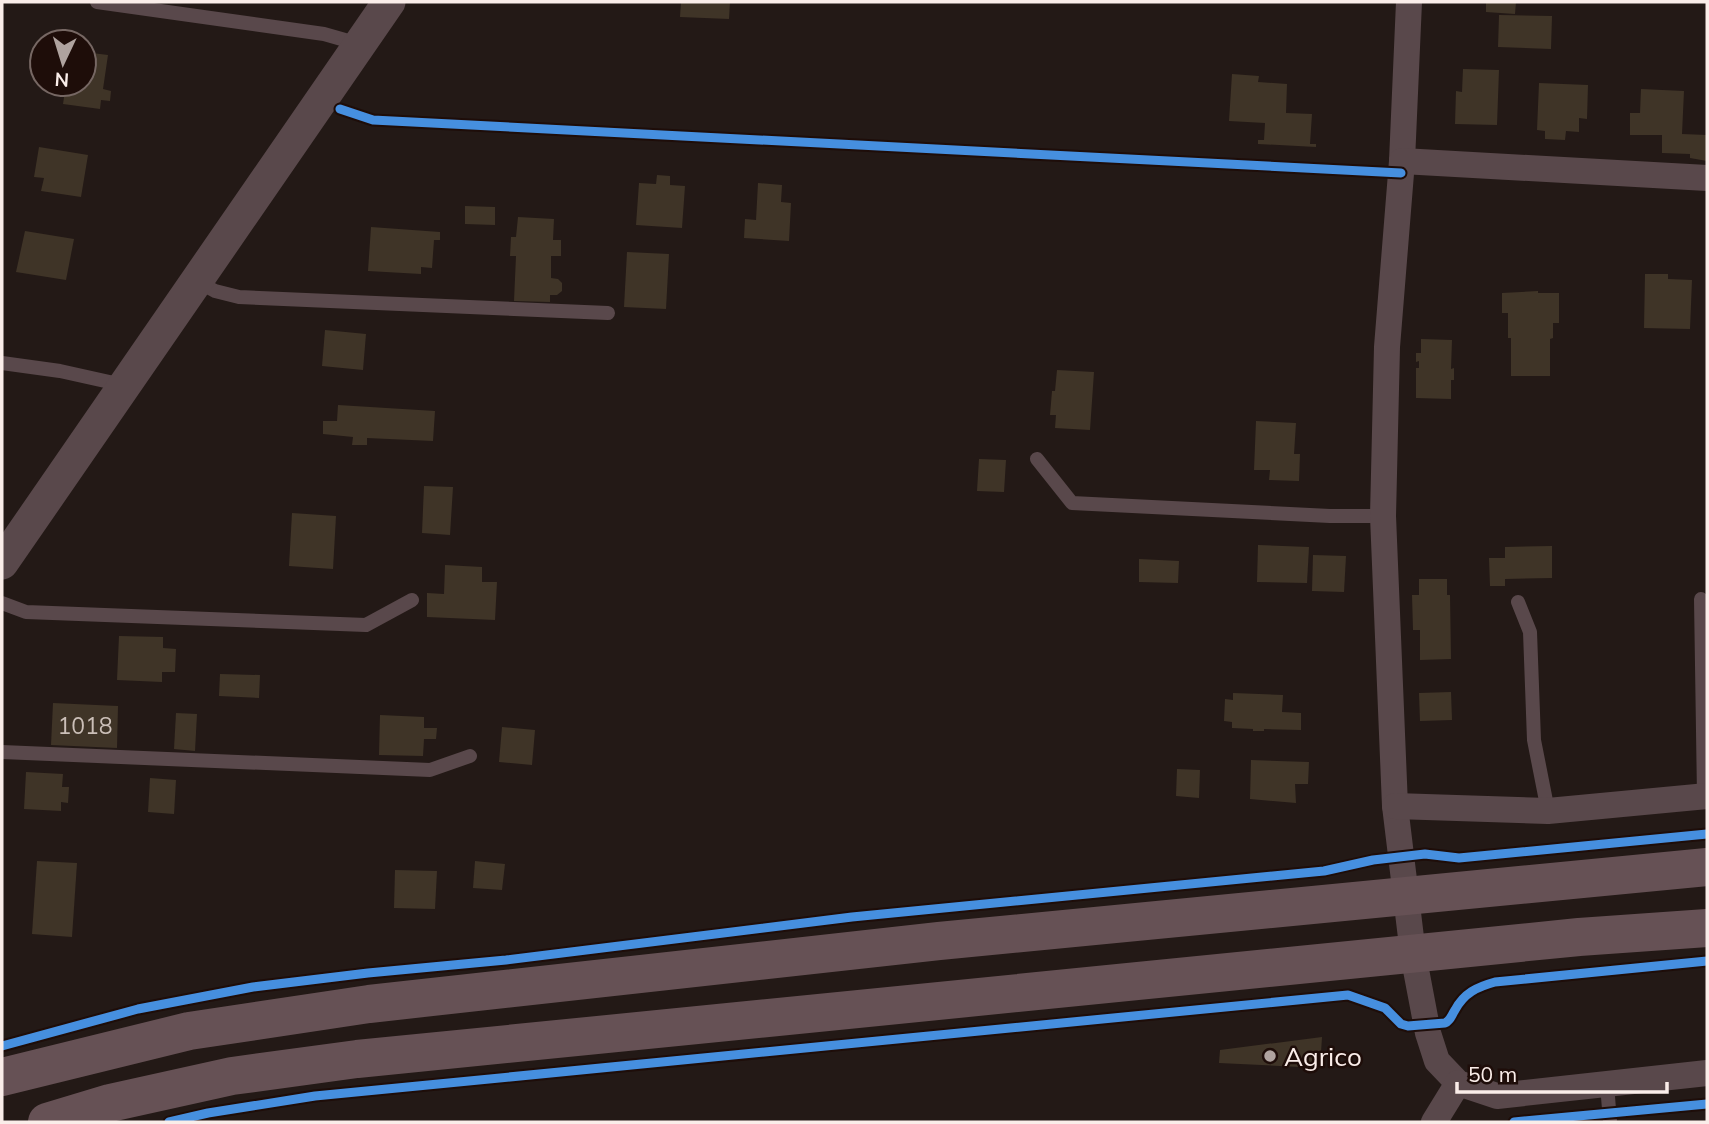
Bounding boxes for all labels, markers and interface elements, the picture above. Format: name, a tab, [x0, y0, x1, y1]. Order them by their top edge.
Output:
north arrow	[28, 28, 98, 98]
text: N	[54, 67, 70, 92]
house number: 1018	[57, 711, 113, 740]
place label: Agrico	[1284, 1040, 1362, 1073]
marker: Agrico	[1262, 1048, 1278, 1064]
scale bar	[1457, 1050, 1667, 1094]
text: 50 m	[1468, 1061, 1517, 1087]

